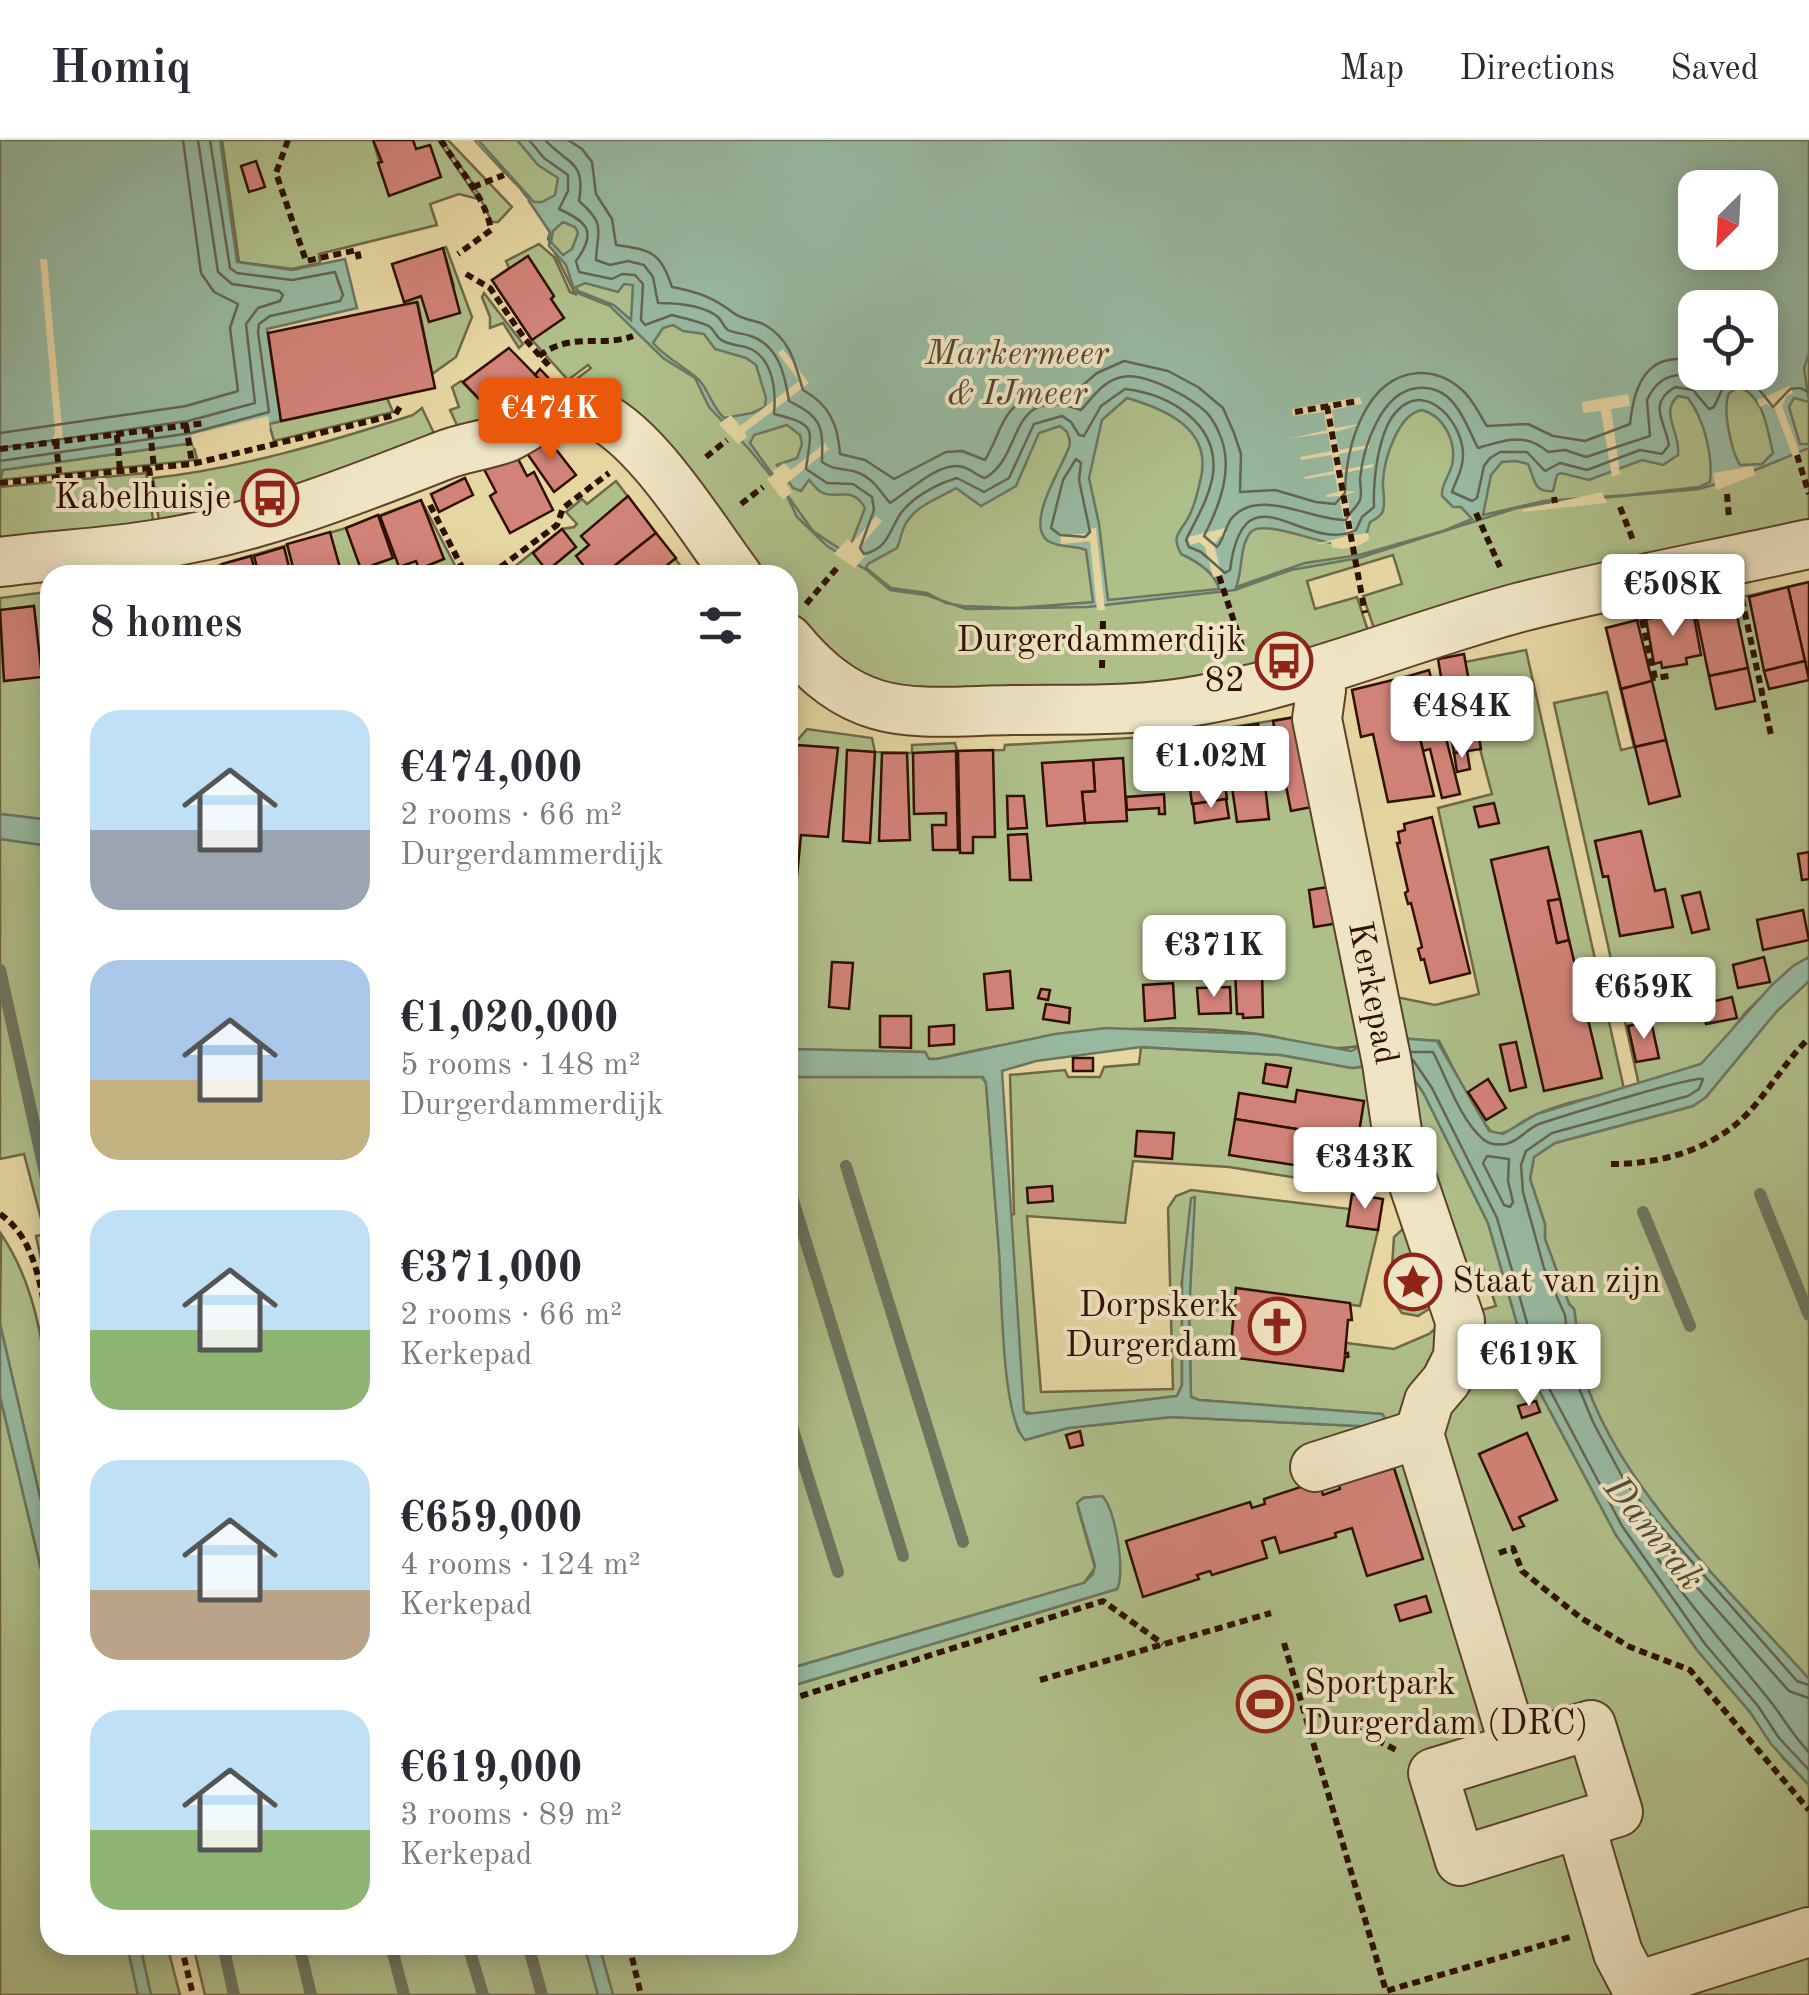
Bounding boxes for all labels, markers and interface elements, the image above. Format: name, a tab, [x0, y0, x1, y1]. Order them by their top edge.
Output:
text: Homiq	[50, 45, 192, 93]
text: Map	[1339, 52, 1404, 87]
text: Directions	[1459, 52, 1615, 87]
text: Saved	[1670, 52, 1759, 87]
north arrow	[1678, 170, 1778, 270]
map controls	[1678, 170, 1778, 390]
button: locate	[1678, 290, 1778, 390]
park label: Markermeer & IJmeer	[924, 337, 1110, 412]
pin: €474K	[480, 378, 620, 463]
text: €474K	[501, 394, 599, 426]
bus stop icon: Kabelhuisje	[240, 468, 300, 528]
place label: Kabelhuisje	[54, 481, 231, 516]
pin: €508K	[1603, 554, 1743, 639]
text: €508K	[1624, 570, 1722, 602]
icon: filters	[693, 598, 748, 653]
text: 8 homes	[90, 604, 242, 646]
place label: Durgerdammerdijk 82	[957, 624, 1245, 699]
bus stop icon: Durgerdammerdijk 82	[1254, 631, 1314, 691]
pin: €484K	[1392, 676, 1532, 761]
text: €484K	[1413, 692, 1511, 724]
pin: €1.02M	[1130, 726, 1292, 811]
text: €1.02M	[1155, 742, 1267, 774]
text: €474,000	[400, 749, 582, 791]
icon: home	[170, 750, 290, 870]
text: 2 rooms · 66 m²	[400, 800, 622, 832]
text: Durgerdammerdijk	[400, 840, 664, 872]
pin: €371K	[1144, 915, 1284, 1000]
street label: Kerkepad	[1341, 919, 1403, 1067]
text: €371K	[1165, 931, 1263, 963]
pin: €659K	[1574, 957, 1714, 1042]
text: €659K	[1595, 973, 1693, 1005]
text: €1,020,000	[400, 999, 618, 1041]
icon: home	[170, 1000, 290, 1120]
text: 5 rooms · 148 m²	[400, 1050, 641, 1082]
text: Durgerdammerdijk	[400, 1090, 664, 1122]
pin: €343K	[1295, 1127, 1435, 1212]
text: €343K	[1316, 1143, 1414, 1175]
text: €371,000	[400, 1249, 582, 1291]
icon: home	[170, 1250, 290, 1370]
place icon: Staat van zijn	[1383, 1252, 1443, 1312]
place label: Staat van zijn	[1452, 1265, 1661, 1300]
place label: Dorpskerk Durgerdam	[1065, 1289, 1238, 1364]
church icon: Dorpskerk Durgerdam	[1247, 1296, 1307, 1356]
text: 2 rooms · 66 m²	[400, 1300, 622, 1332]
pin: €619K	[1459, 1324, 1599, 1409]
text: Kerkepad	[400, 1340, 532, 1372]
text: €619K	[1480, 1340, 1578, 1372]
water label: Damrak	[1595, 1469, 1710, 1598]
text: €659,000	[400, 1499, 582, 1541]
icon: home	[170, 1500, 290, 1620]
text: 4 rooms · 124 m²	[400, 1550, 641, 1582]
text: Kerkepad	[400, 1590, 532, 1622]
place label: Sportpark Durgerdam (DRC)	[1304, 1667, 1589, 1742]
sports icon: Sportpark Durgerdam (DRC)	[1235, 1674, 1295, 1734]
text: €619,000	[400, 1749, 582, 1791]
icon: home	[170, 1750, 290, 1870]
text: 3 rooms · 89 m²	[400, 1800, 622, 1832]
text: Kerkepad	[400, 1840, 532, 1872]

